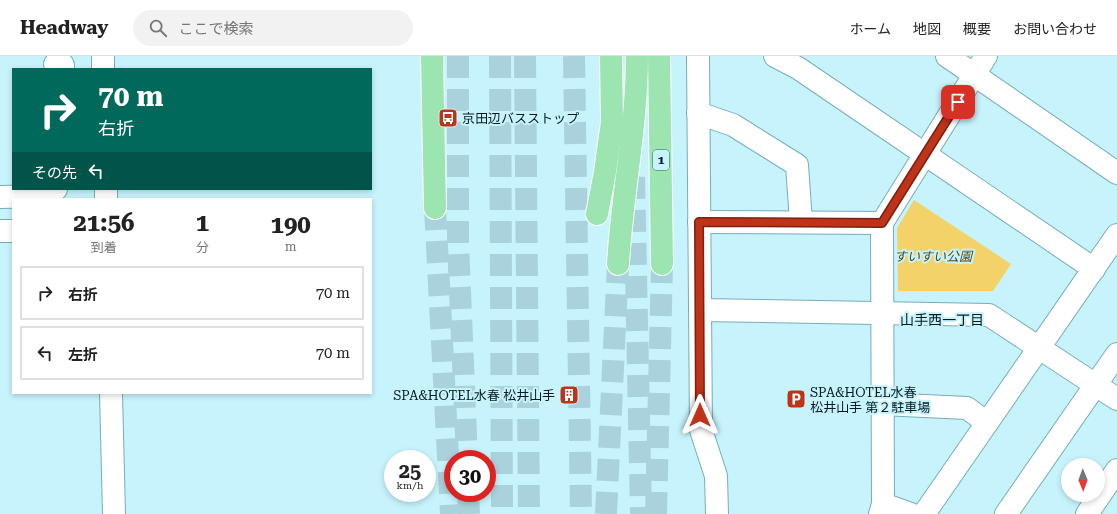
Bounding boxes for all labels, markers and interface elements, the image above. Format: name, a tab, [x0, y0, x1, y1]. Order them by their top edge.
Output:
search box	[133, 10, 413, 46]
text: Headway	[20, 16, 109, 39]
icon: search	[147, 17, 169, 39]
text: ここで検索	[179, 20, 254, 38]
text: ホーム	[849, 21, 891, 37]
text: 地図	[913, 21, 941, 37]
text: 概要	[963, 21, 991, 37]
text: お問い合わせ	[1013, 21, 1097, 37]
text: 70 m	[98, 80, 163, 113]
icon: right	[32, 84, 84, 136]
pin	[941, 85, 975, 119]
icon: arrive	[947, 91, 969, 113]
bus stop icon: 京田辺バスストップ	[437, 107, 459, 129]
place label: 京田辺バスストップ	[462, 111, 579, 126]
text: 右折	[98, 118, 134, 139]
road number: 1	[653, 150, 669, 170]
icon: left	[85, 160, 107, 182]
text: その先	[32, 164, 77, 182]
text: 21:56	[73, 209, 135, 237]
text: 1	[196, 209, 209, 237]
text: 190	[270, 211, 311, 239]
text: m	[285, 239, 297, 254]
text: 到着	[91, 240, 117, 255]
text: 分	[196, 240, 209, 255]
park label: すいすい公園	[894, 249, 974, 264]
icon: right	[34, 282, 56, 304]
text: 70 m	[316, 284, 350, 302]
text: 右折	[68, 286, 98, 304]
district label: 山手西一丁目	[900, 312, 984, 328]
icon: left	[34, 342, 56, 364]
text: 70 m	[316, 344, 350, 362]
text: 左折	[68, 346, 98, 364]
building icon: SPA&HOTEL水春 松井山手	[558, 384, 580, 406]
place label: SPA&HOTEL水春 松井山手 第２駐車場	[810, 385, 930, 415]
place label: SPA&HOTEL水春 松井山手	[393, 388, 555, 403]
parking icon: SPA&HOTEL水春 松井山手 第２駐車場	[785, 388, 807, 410]
position arrow	[679, 394, 721, 436]
speed limit sign: 30	[444, 450, 496, 502]
north arrow	[1061, 458, 1105, 502]
map controls	[1061, 458, 1105, 502]
text: 25	[399, 459, 421, 483]
text: km/h	[397, 480, 423, 491]

